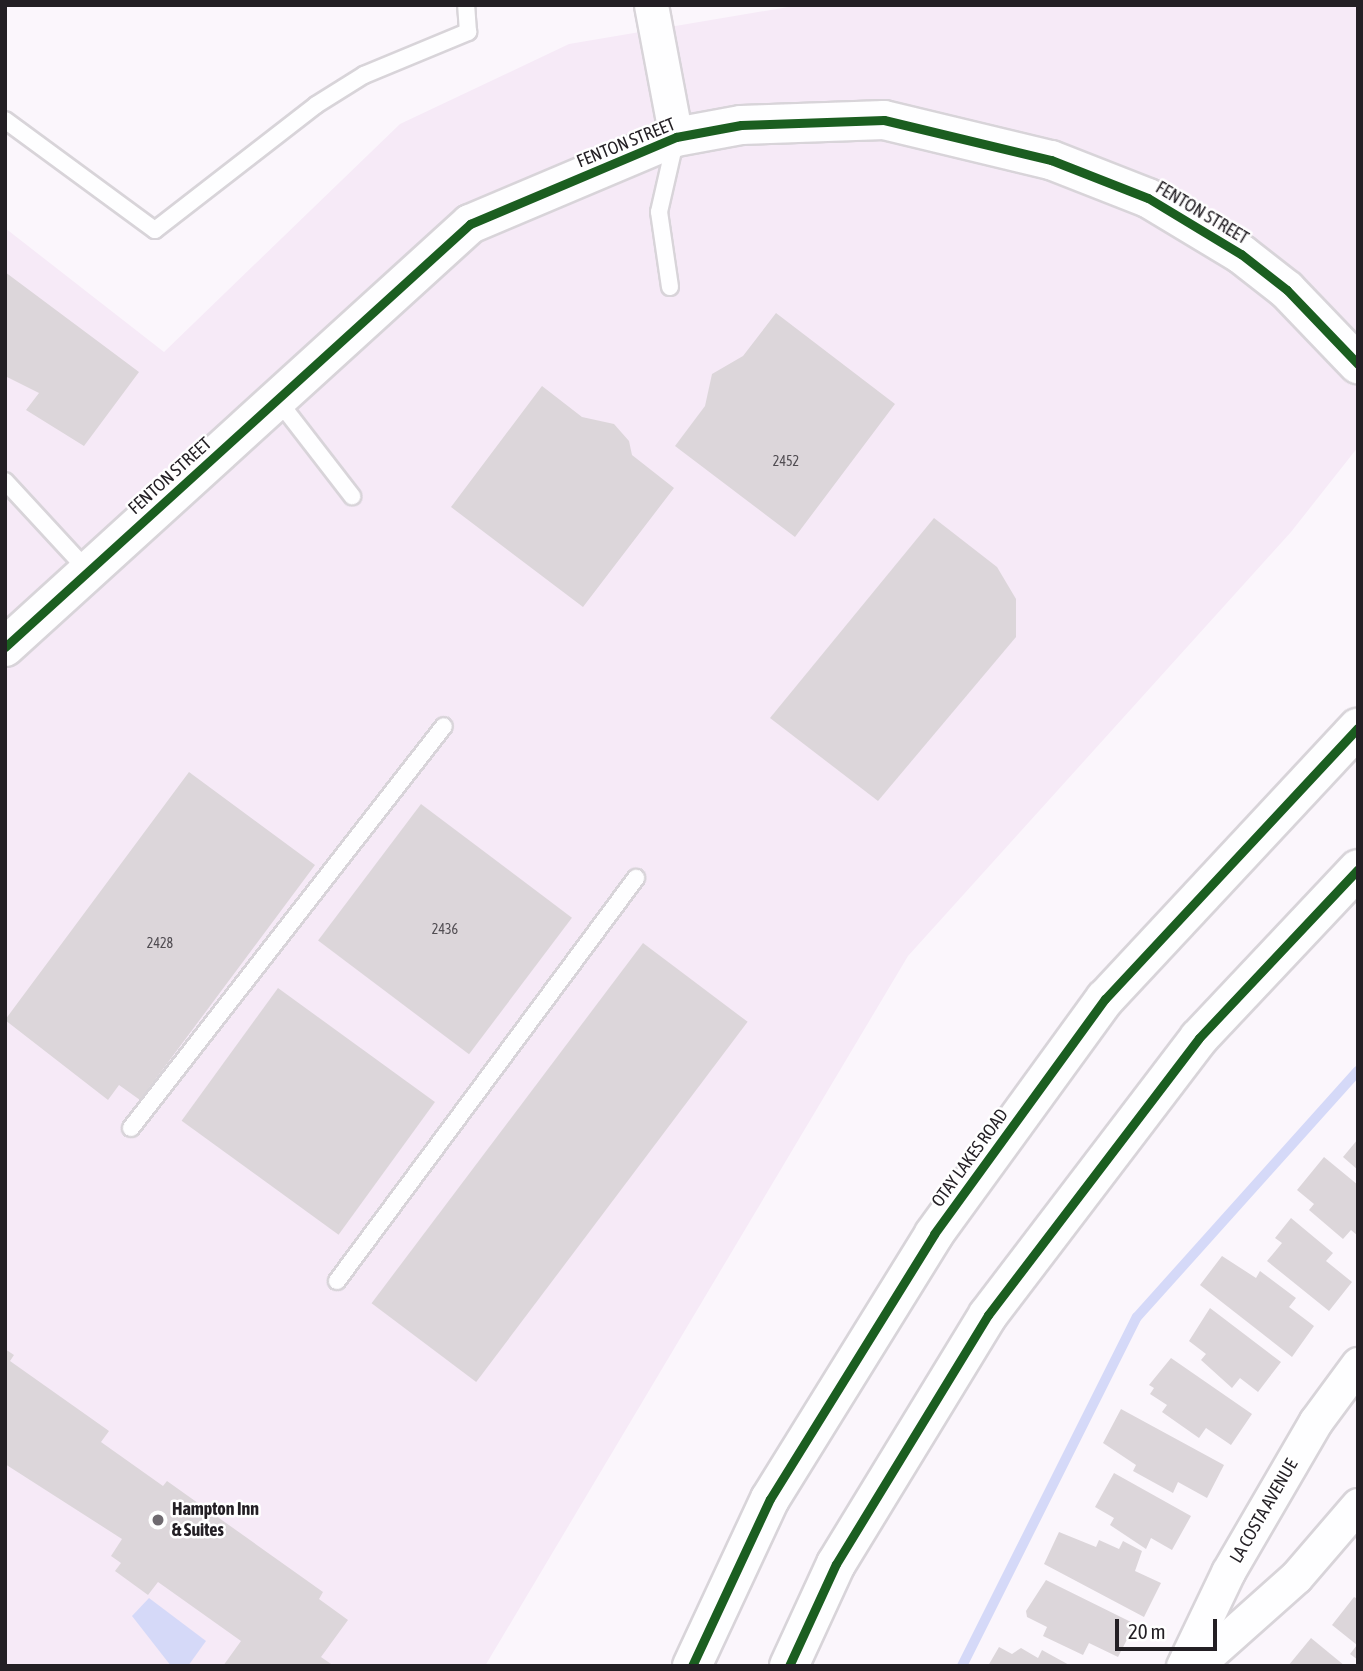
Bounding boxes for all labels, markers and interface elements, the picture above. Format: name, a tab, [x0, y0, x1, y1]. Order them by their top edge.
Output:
street label: FENTON STREET	[574, 113, 678, 173]
street label: FENTON STREET	[1152, 177, 1252, 249]
street label: FENTON STREET	[124, 433, 216, 519]
house number: 2452	[773, 453, 799, 469]
house number: 2436	[432, 921, 458, 937]
house number: 2428	[147, 935, 173, 951]
street label: OTAY LAKES ROAD	[927, 1105, 1013, 1211]
street label: LA COSTA AVENUE	[1226, 1455, 1302, 1567]
place label: Hampton Inn & Suites	[172, 1499, 259, 1542]
marker: Hampton Inn & Suites	[150, 1512, 166, 1528]
scale bar	[1118, 1604, 1220, 1648]
text: 20 m	[1128, 1619, 1166, 1643]

